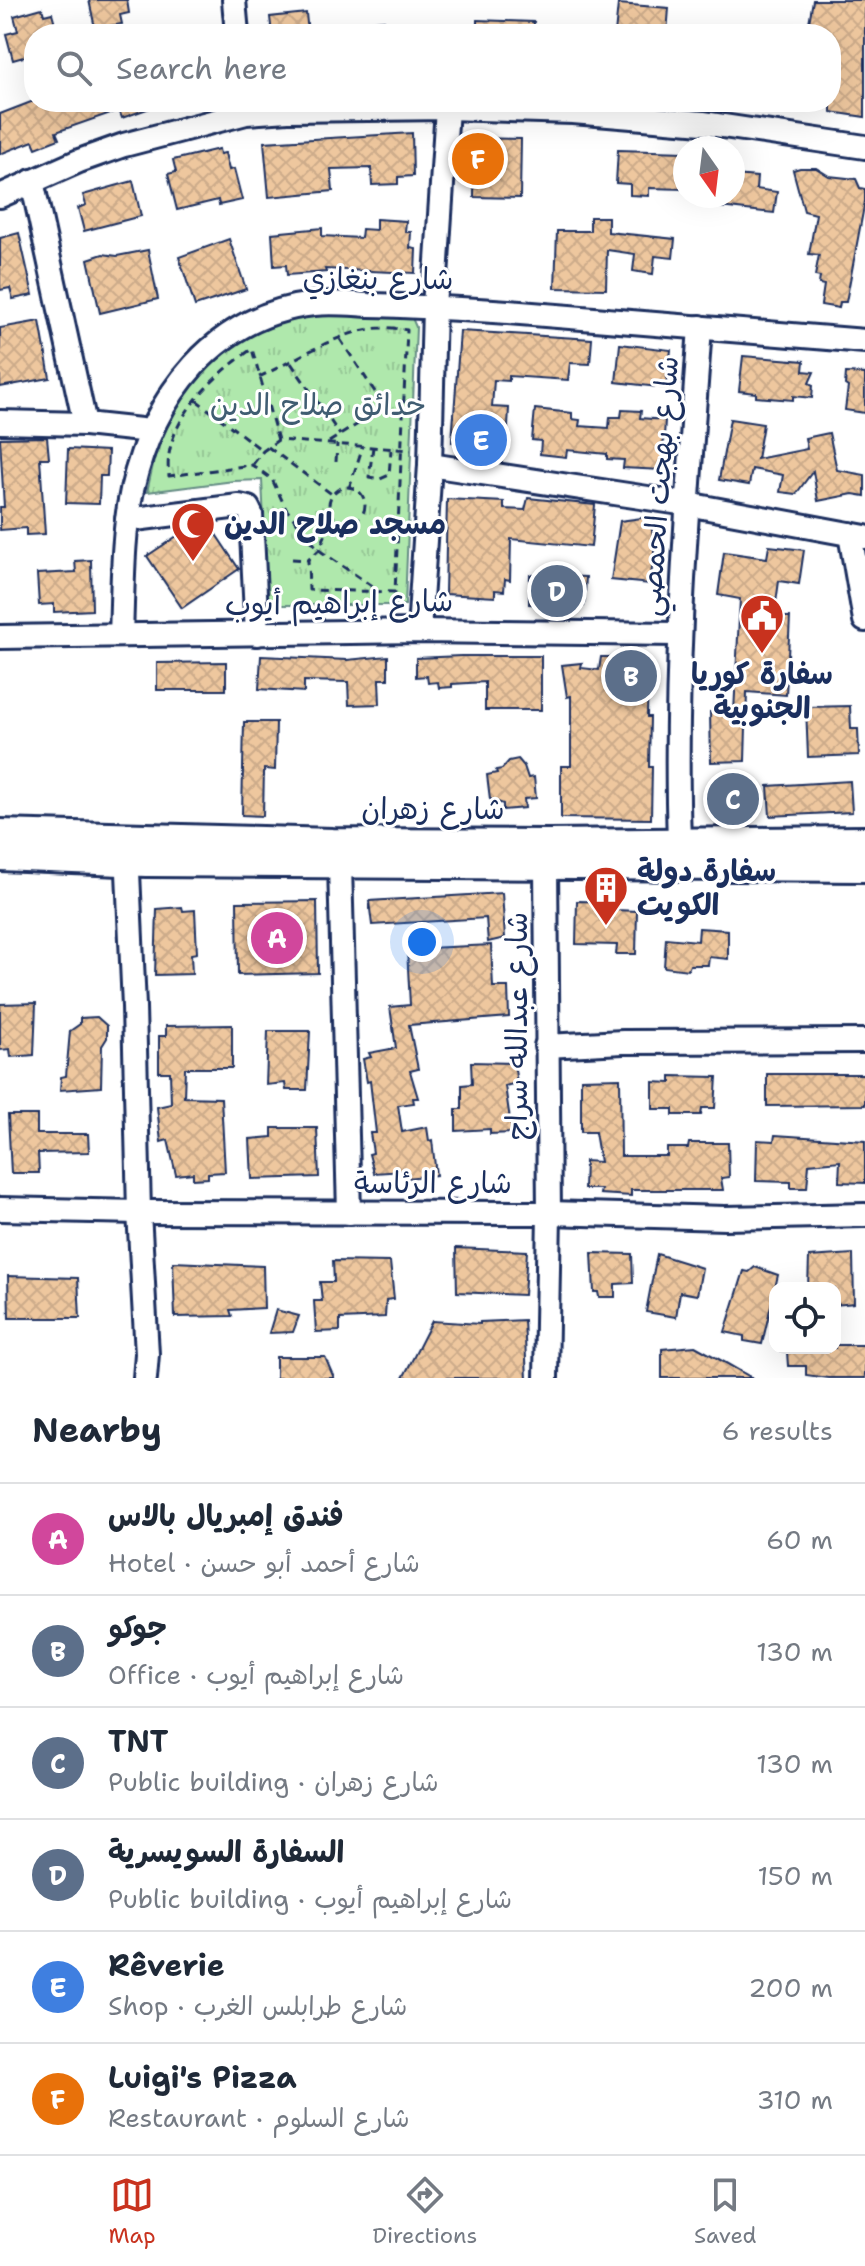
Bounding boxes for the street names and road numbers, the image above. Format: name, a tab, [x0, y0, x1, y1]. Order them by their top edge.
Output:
street label: شارع بنغازي	[302, 258, 454, 300]
street label: شارع بهجت الحمصي	[629, 354, 694, 618]
street label: شارع إبراهيم أيوب	[224, 580, 454, 627]
street label: شارع زهران	[361, 788, 505, 830]
street label: شارع عبدالله سراج	[496, 912, 538, 1140]
street label: شارع الرئاسة	[354, 1162, 512, 1204]

